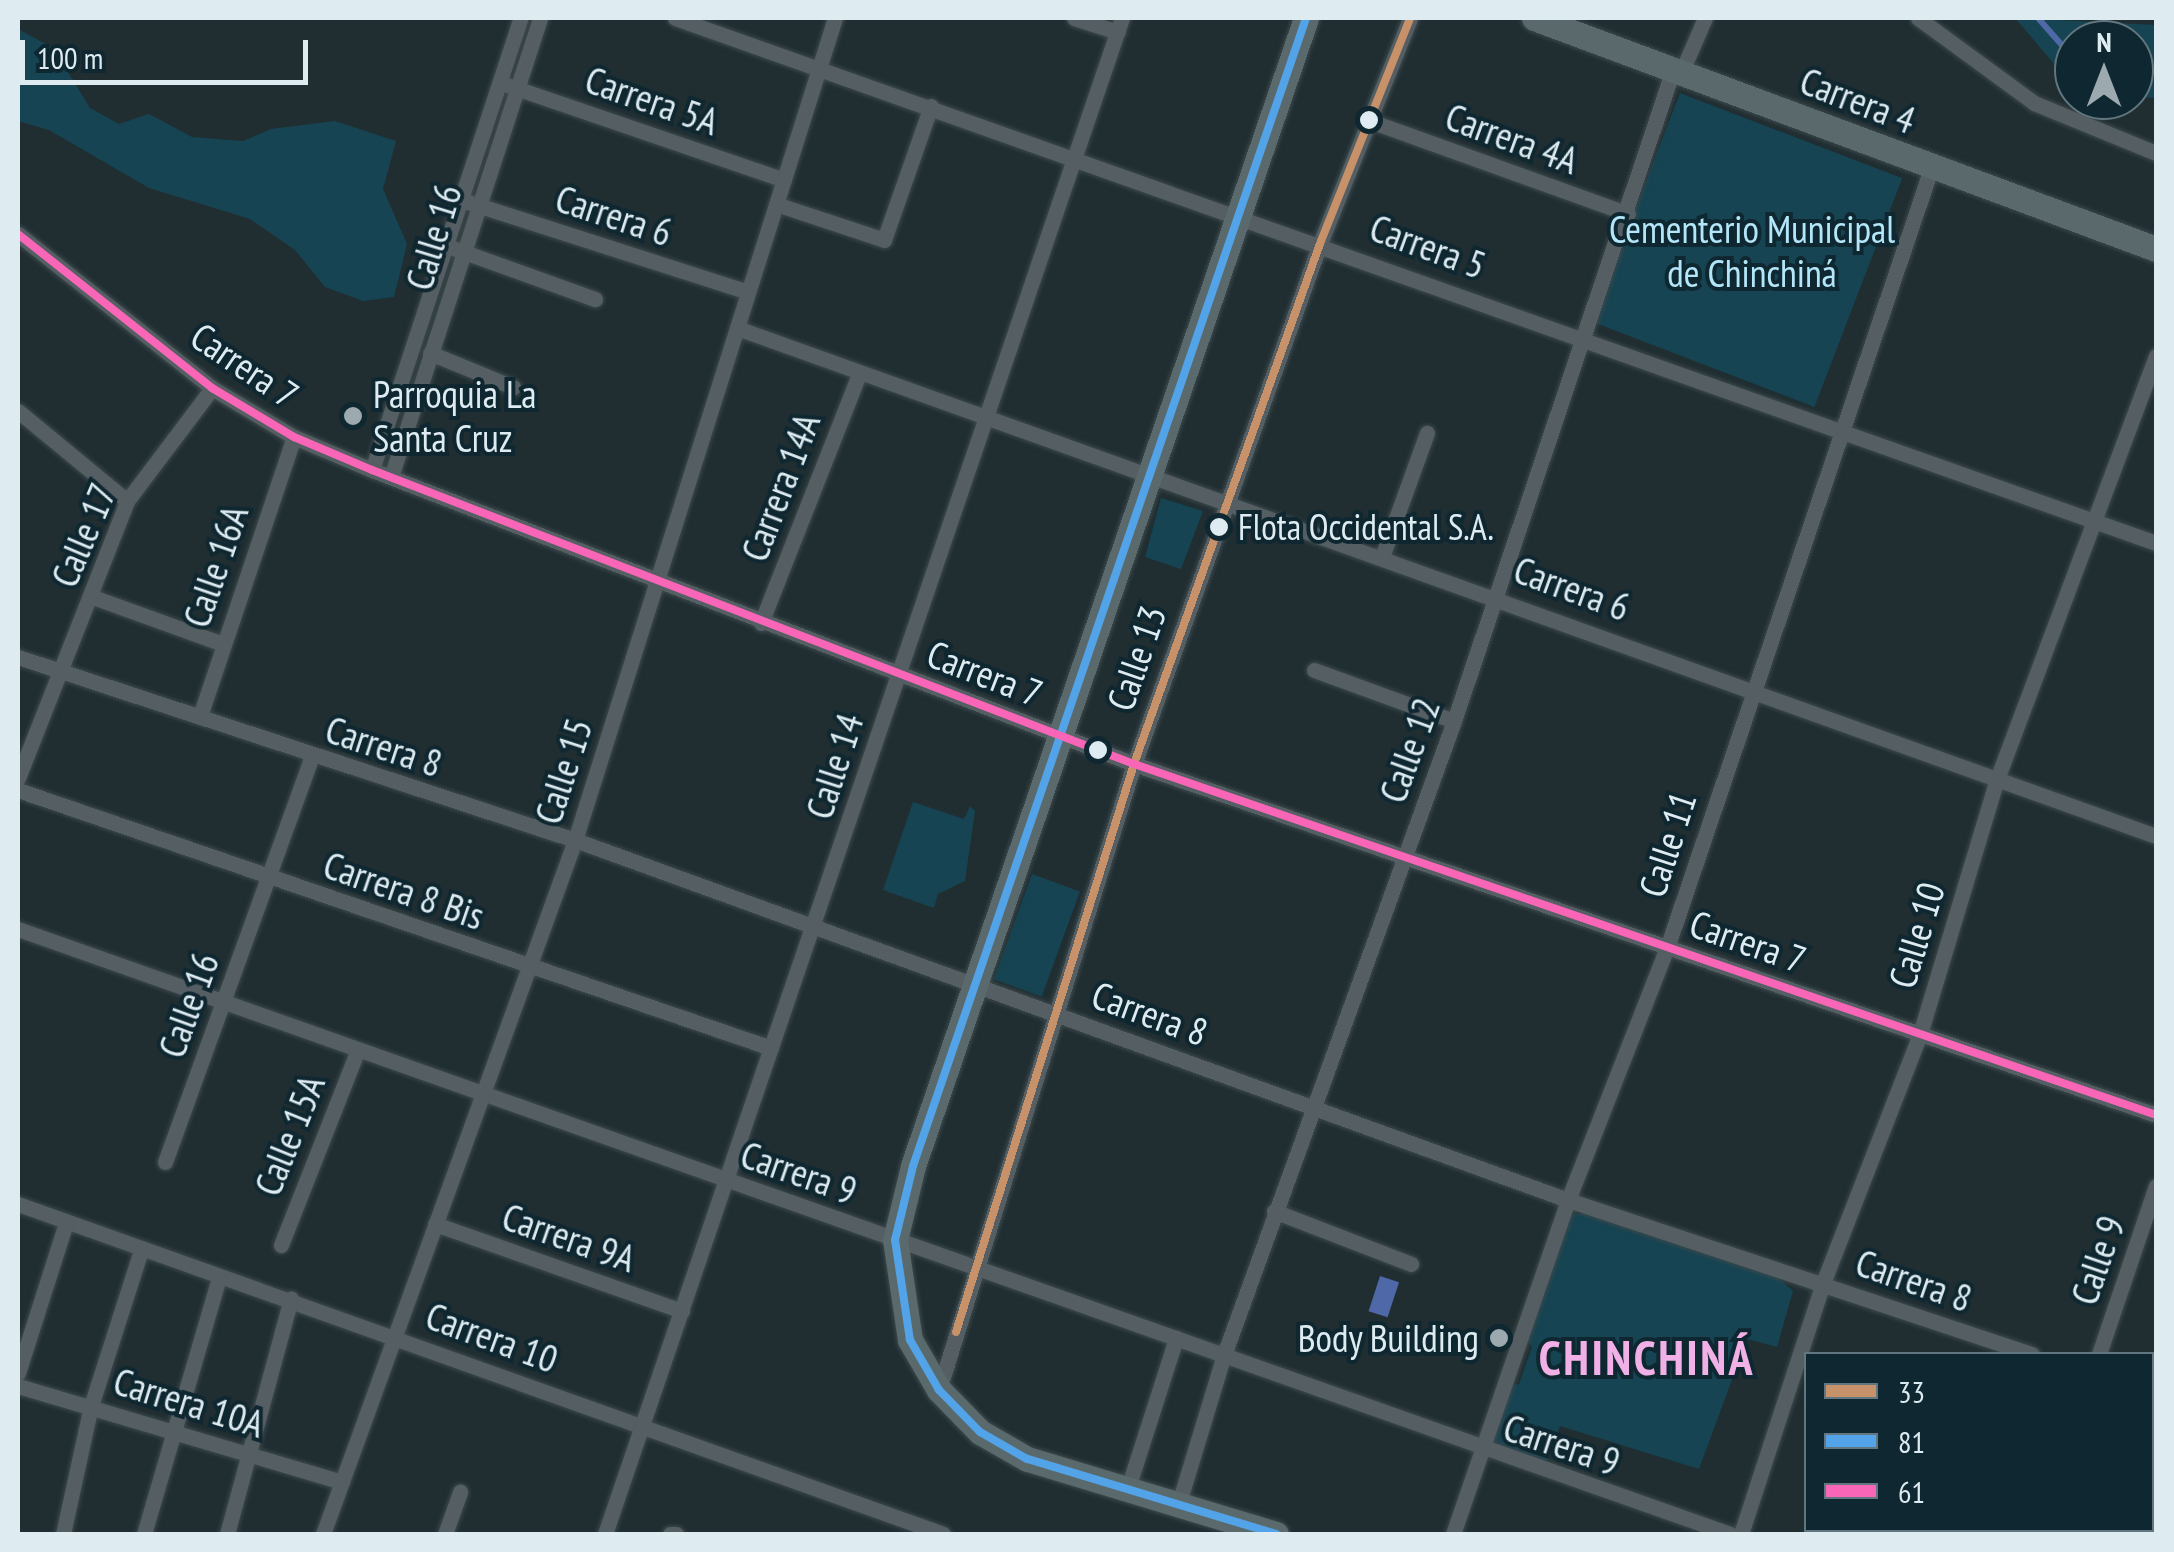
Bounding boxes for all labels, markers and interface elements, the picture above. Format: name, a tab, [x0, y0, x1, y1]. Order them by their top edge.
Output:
scale bar	[25, 20, 312, 82]
north arrow	[2054, 20, 2154, 120]
text: N	[2096, 23, 2112, 60]
text: 100 m	[37, 38, 103, 77]
street label: Carrera 5A	[580, 56, 724, 144]
street label: Carrera 4	[1794, 57, 1922, 143]
street label: Carrera 4A	[1440, 93, 1584, 183]
unlabelled marker	[1359, 110, 1379, 130]
street label: Carrera 6	[550, 175, 678, 255]
street label: Calle 16	[395, 179, 471, 295]
street label: Carrera 5	[1364, 204, 1492, 288]
park label: Cementerio Municipal de Chinchiná	[1609, 206, 1895, 296]
street label: Carrera 7	[183, 313, 307, 417]
place label: Parroquia La Santa Cruz	[373, 371, 536, 460]
marker: Parroquia La Santa Cruz	[342, 405, 364, 427]
street label: Carrera 14A	[731, 407, 829, 567]
street label: Calle 17	[41, 476, 125, 594]
street label: Calle 16A	[173, 499, 257, 633]
place label: Flota Occidental S.A.	[1238, 505, 1494, 549]
marker: Flota Occidental S.A.	[1209, 517, 1229, 537]
street label: Carrera 6	[1508, 546, 1636, 630]
street label: Calle 13	[1097, 600, 1175, 716]
street label: Carrera 7	[921, 630, 1049, 716]
street label: Calle 12	[1369, 692, 1449, 808]
street label: Carrera 8	[320, 706, 448, 786]
street label: Calle 14	[796, 708, 872, 824]
street label: Calle 15	[525, 713, 601, 829]
unlabelled marker	[1088, 740, 1108, 760]
street label: Calle 11	[1629, 786, 1705, 902]
street label: Carrera 8 Bis	[318, 841, 490, 939]
street label: Calle 10	[1878, 877, 1954, 993]
street label: Carrera 7	[1684, 900, 1812, 982]
street label: Calle 16	[148, 947, 228, 1063]
street label: Carrera 8	[1086, 971, 1214, 1055]
street label: Calle 15A	[244, 1068, 334, 1202]
street label: Carrera 9	[735, 1131, 863, 1213]
street label: Carrera 9A	[497, 1193, 641, 1281]
street label: Calle 9	[2061, 1210, 2133, 1310]
street label: Carrera 8	[1850, 1239, 1978, 1321]
street label: Carrera 10	[420, 1292, 564, 1382]
place label: Body Building	[1297, 1315, 1479, 1361]
marker: Body Building	[1488, 1327, 1510, 1349]
district label: CHINCHINÁ	[1539, 1329, 1755, 1387]
legend	[1804, 1352, 2154, 1532]
street label: Carrera 10A	[108, 1358, 270, 1446]
text: 33	[1898, 1372, 1925, 1411]
street label: Carrera 9	[1498, 1404, 1626, 1484]
text: 81	[1898, 1422, 1925, 1461]
text: 61	[1898, 1472, 1925, 1511]

